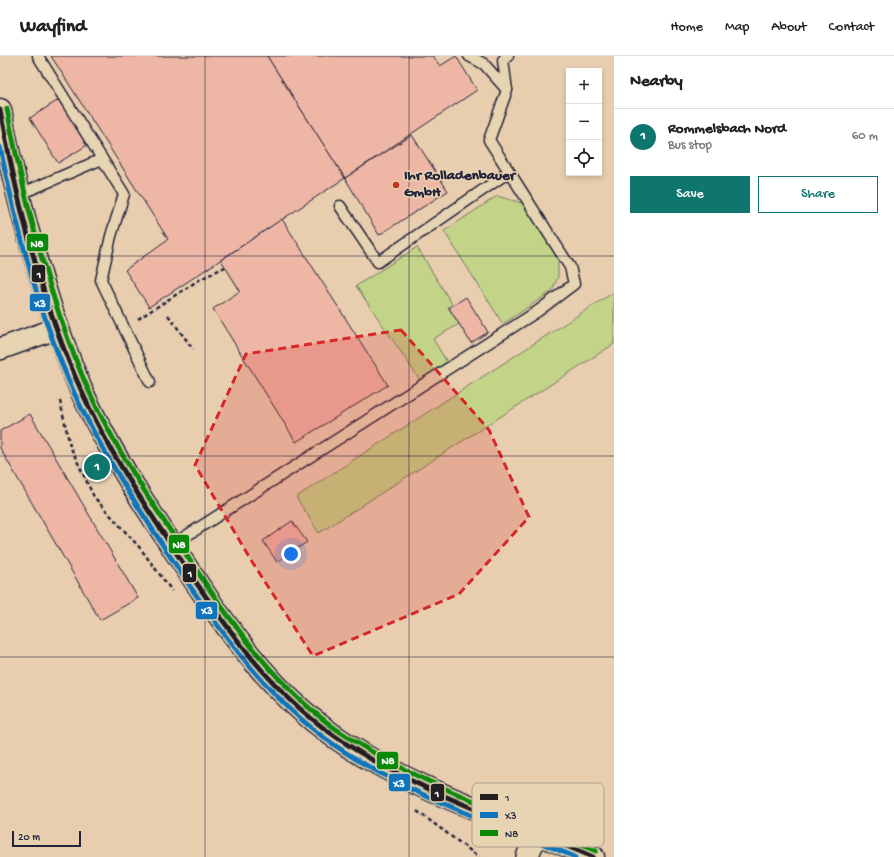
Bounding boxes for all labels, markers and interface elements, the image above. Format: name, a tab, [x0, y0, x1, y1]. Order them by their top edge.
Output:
text: Wayfind	[20, 16, 86, 39]
text: Home	[671, 19, 703, 36]
text: Map	[725, 19, 749, 36]
text: About	[771, 19, 807, 36]
text: Contact	[829, 19, 874, 36]
map controls	[566, 68, 602, 176]
button: +	[566, 68, 602, 104]
text: Nearby	[630, 72, 683, 92]
button: −	[566, 104, 602, 140]
text: Rommelsbach Nord	[668, 120, 786, 138]
text: 1	[640, 129, 646, 144]
text: 60 m	[852, 129, 878, 144]
text: Bus stop	[668, 138, 712, 153]
button: locate	[566, 140, 602, 176]
place label: Ihr Rolladenbauer GmbH	[404, 167, 517, 202]
button: Save	[630, 176, 750, 213]
button: Share	[758, 176, 878, 213]
marker: Ihr Rolladenbauer GmbH	[391, 180, 401, 190]
line badge: N8	[26, 233, 49, 252]
text: N8	[30, 239, 44, 251]
line badge: 1	[31, 264, 46, 283]
text: 1	[36, 270, 41, 282]
line badge: X3	[29, 293, 51, 312]
text: X3	[33, 299, 46, 311]
pin: 1	[84, 452, 110, 482]
line badge: N8	[168, 534, 190, 554]
text: N8	[172, 540, 186, 552]
your location	[281, 544, 301, 564]
line badge: 1	[182, 563, 197, 583]
text: 1	[187, 569, 192, 581]
line badge: X3	[195, 601, 218, 620]
text: X3	[200, 606, 213, 618]
line badge: N8	[376, 751, 399, 770]
text: N8	[381, 756, 395, 768]
line badge: X3	[388, 773, 411, 792]
text: X3	[392, 779, 405, 791]
line badge: 1	[430, 783, 445, 802]
legend	[472, 783, 604, 847]
text: 1	[434, 789, 439, 801]
text: 1	[504, 793, 509, 805]
text: X3	[504, 811, 517, 823]
scale bar	[12, 829, 81, 848]
text: N8	[505, 829, 518, 841]
text: 20 m	[18, 832, 40, 844]

